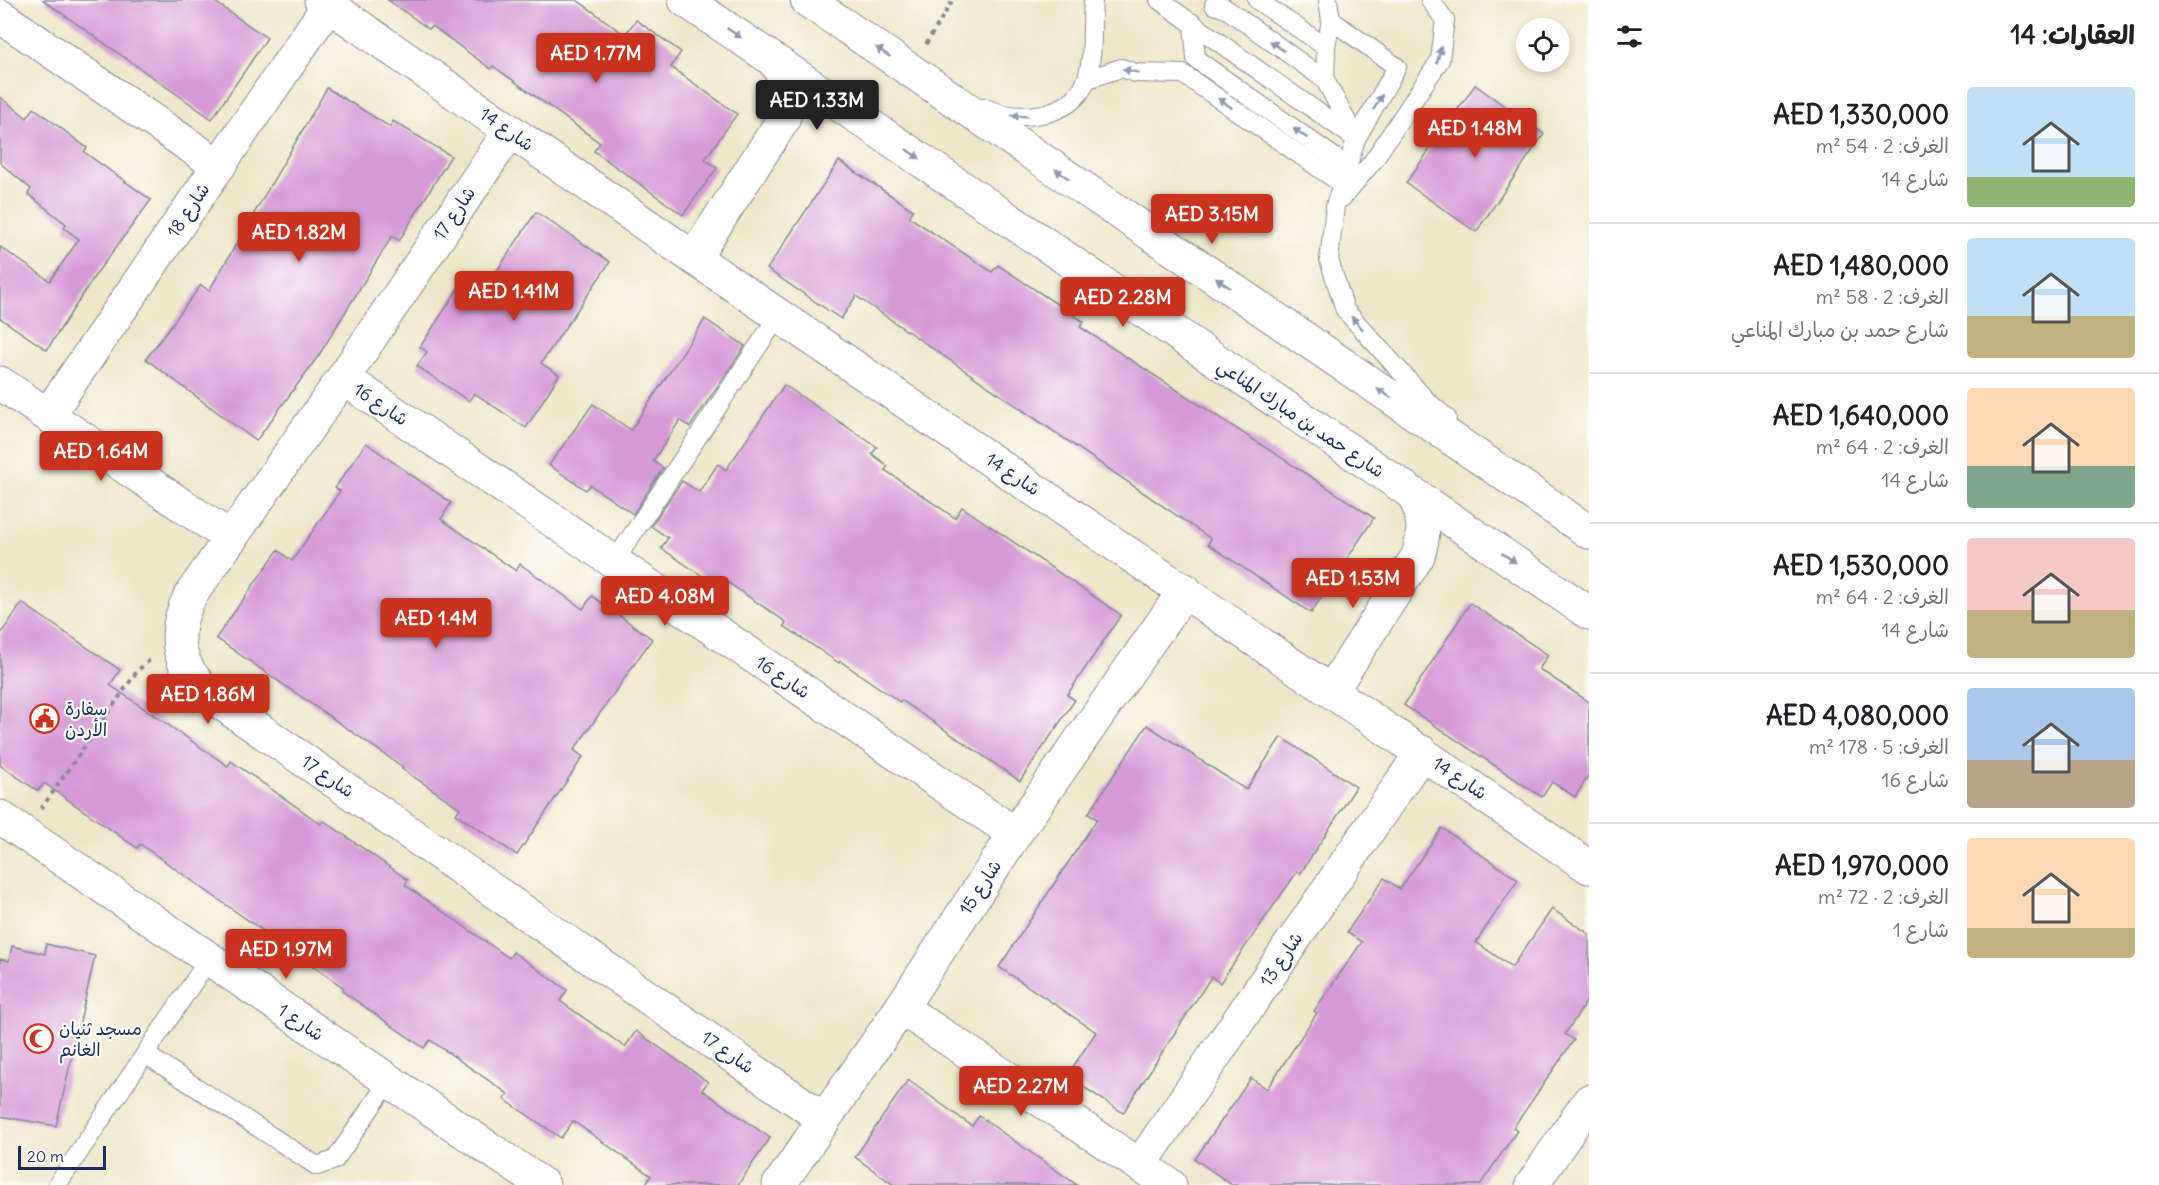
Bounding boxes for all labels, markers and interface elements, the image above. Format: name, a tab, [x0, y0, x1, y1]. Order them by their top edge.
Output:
map controls	[1516, 18, 1570, 72]
button: locate	[1516, 18, 1570, 72]
text: العقارات: 14	[2010, 18, 2135, 51]
icon: filters	[1613, 20, 1646, 53]
one-way arrow	[725, 27, 741, 39]
pin: AED 1.77M	[527, 33, 665, 84]
text: AED 1.77M	[550, 40, 642, 65]
one-way arrow	[1270, 40, 1285, 52]
one-way arrow	[1435, 46, 1444, 64]
one-way arrow	[875, 47, 891, 58]
one-way arrow	[1122, 65, 1140, 75]
pin: AED 1.33M	[748, 80, 886, 131]
text: AED 1.33M	[770, 87, 864, 112]
one-way arrow	[1372, 94, 1383, 110]
one-way arrow	[1217, 97, 1233, 109]
text: AED 1,330,000	[1773, 98, 1949, 131]
street label: شارع 14	[475, 102, 539, 157]
pin: AED 1.48M	[1406, 108, 1544, 159]
one-way arrow	[1011, 111, 1030, 121]
icon: home	[2015, 111, 2087, 183]
text: AED 1.48M	[1428, 115, 1522, 140]
one-way arrow	[1292, 127, 1308, 139]
text: الغرف: 2 · 54 m²	[1816, 133, 1949, 158]
one-way arrow	[905, 148, 921, 159]
text: شارع 14	[1881, 166, 1949, 191]
one-way arrow	[1054, 168, 1070, 180]
street label: شارع 18	[161, 178, 215, 242]
street label: شارع 17	[428, 182, 481, 245]
pin: AED 3.15M	[1143, 194, 1281, 245]
text: AED 3.15M	[1165, 201, 1259, 226]
pin: AED 1.82M	[230, 212, 368, 263]
text: AED 1.82M	[252, 219, 346, 244]
text: AED 1,480,000	[1773, 249, 1949, 282]
icon: home	[2015, 262, 2087, 334]
pin: AED 1.41M	[445, 271, 583, 322]
pin: AED 2.28M	[1054, 277, 1192, 328]
text: AED 1.41M	[469, 278, 559, 303]
one-way arrow	[1215, 278, 1231, 289]
text: AED 2.28M	[1074, 284, 1172, 309]
text: الغرف: 2 · 58 m²	[1816, 284, 1949, 309]
one-way arrow	[1350, 316, 1364, 330]
text: شارع حمد بن مبارك المناعي	[1731, 317, 1949, 342]
street label: شارع حمد بن مبارك المناعي	[1210, 354, 1389, 487]
street label: شارع 16	[349, 377, 413, 431]
one-way arrow	[1377, 387, 1393, 399]
text: AED 1,640,000	[1773, 399, 1949, 432]
icon: home	[2015, 412, 2087, 484]
pin: AED 1.64M	[32, 431, 170, 482]
text: الغرف: 2 · 64 m²	[1816, 434, 1949, 459]
text: AED 1.64M	[54, 438, 148, 463]
street label: شارع 14	[981, 447, 1045, 501]
text: شارع 14	[1881, 467, 1949, 492]
text: AED 1,530,000	[1773, 549, 1949, 582]
one-way arrow	[1500, 552, 1516, 564]
pin: AED 1.53M	[1284, 558, 1422, 609]
icon: home	[2015, 562, 2087, 634]
text: AED 1.53M	[1306, 565, 1400, 590]
pin: AED 4.08M	[596, 576, 734, 627]
text: AED 4.08M	[615, 583, 715, 608]
text: الغرف: 2 · 64 m²	[1816, 584, 1949, 609]
pin: AED 1.4M	[374, 598, 498, 649]
text: AED 1.4M	[394, 605, 478, 630]
text: شارع 14	[1881, 617, 1949, 642]
street label: شارع 16	[751, 650, 815, 704]
pin: AED 1.86M	[139, 674, 277, 725]
text: AED 1.86M	[161, 681, 255, 706]
place label: سفارة الأردن	[65, 697, 108, 741]
text: AED 4,080,000	[1766, 699, 1949, 732]
public building icon: سفارة الأردن	[28, 702, 60, 734]
icon: home	[2015, 712, 2087, 784]
text: الغرف: 5 · 178 m²	[1809, 734, 1949, 759]
street label: شارع 17	[297, 750, 359, 803]
street label: شارع 14	[1428, 751, 1492, 805]
text: شارع 16	[1881, 767, 1949, 792]
text: AED 1,970,000	[1775, 849, 1949, 882]
street label: شارع 15	[954, 855, 1007, 919]
icon: home	[2015, 862, 2087, 934]
text: الغرف: 2 · 72 m²	[1818, 884, 1949, 909]
text: شارع 1	[1893, 917, 1949, 942]
street label: شارع 13	[1255, 927, 1308, 991]
pin: AED 1.97M	[217, 929, 355, 980]
text: AED 1.97M	[239, 936, 333, 961]
street label: شارع 1	[273, 998, 328, 1046]
place label: مسجد ثنيان الغانم	[59, 1017, 142, 1064]
mosque icon: مسجد ثنيان الغانم	[22, 1022, 54, 1054]
street label: شارع 17	[697, 1026, 759, 1079]
pin: AED 2.27M	[952, 1066, 1090, 1117]
text: AED 2.27M	[973, 1073, 1069, 1098]
scale bar	[18, 1143, 106, 1170]
text: 20 m	[27, 1146, 64, 1166]

